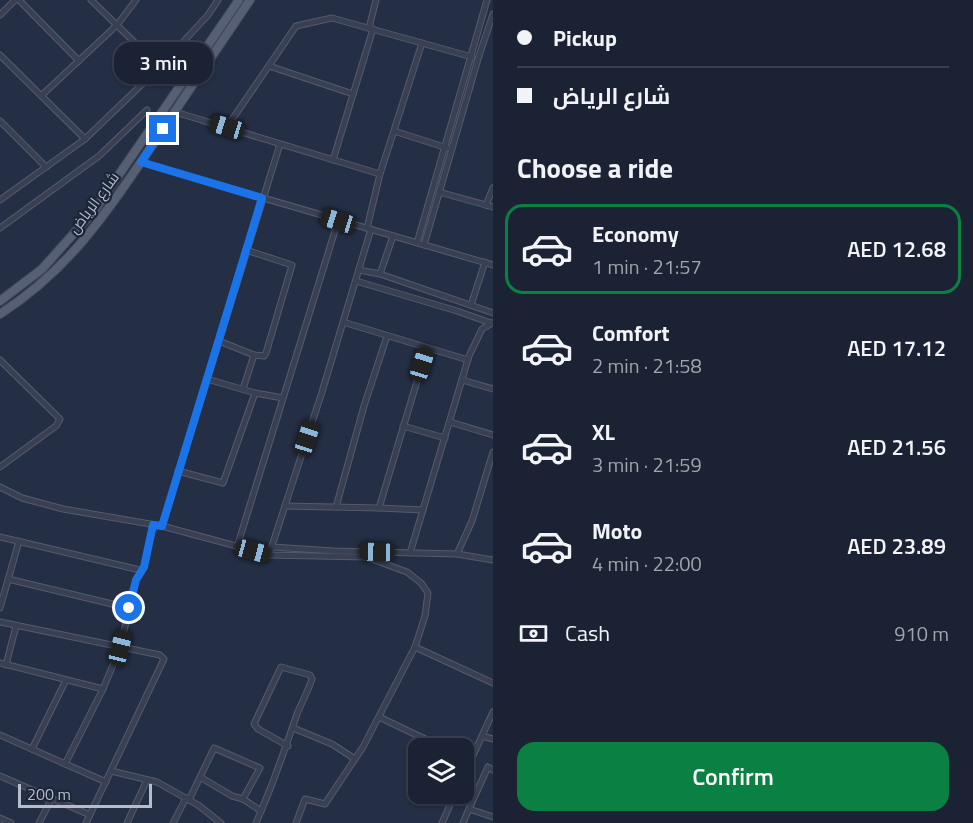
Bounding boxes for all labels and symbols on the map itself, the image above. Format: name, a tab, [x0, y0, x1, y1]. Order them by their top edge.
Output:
callout: 3 min	[114, 42, 213, 84]
car	[207, 113, 247, 141]
route end	[149, 115, 176, 142]
street label: شارع الرياض	[63, 167, 125, 239]
car	[318, 207, 358, 235]
car	[408, 344, 436, 384]
car	[293, 418, 321, 458]
car	[233, 538, 273, 564]
car	[359, 543, 395, 561]
route start	[115, 594, 142, 621]
car	[107, 628, 133, 668]
scale bar	[18, 781, 152, 808]

